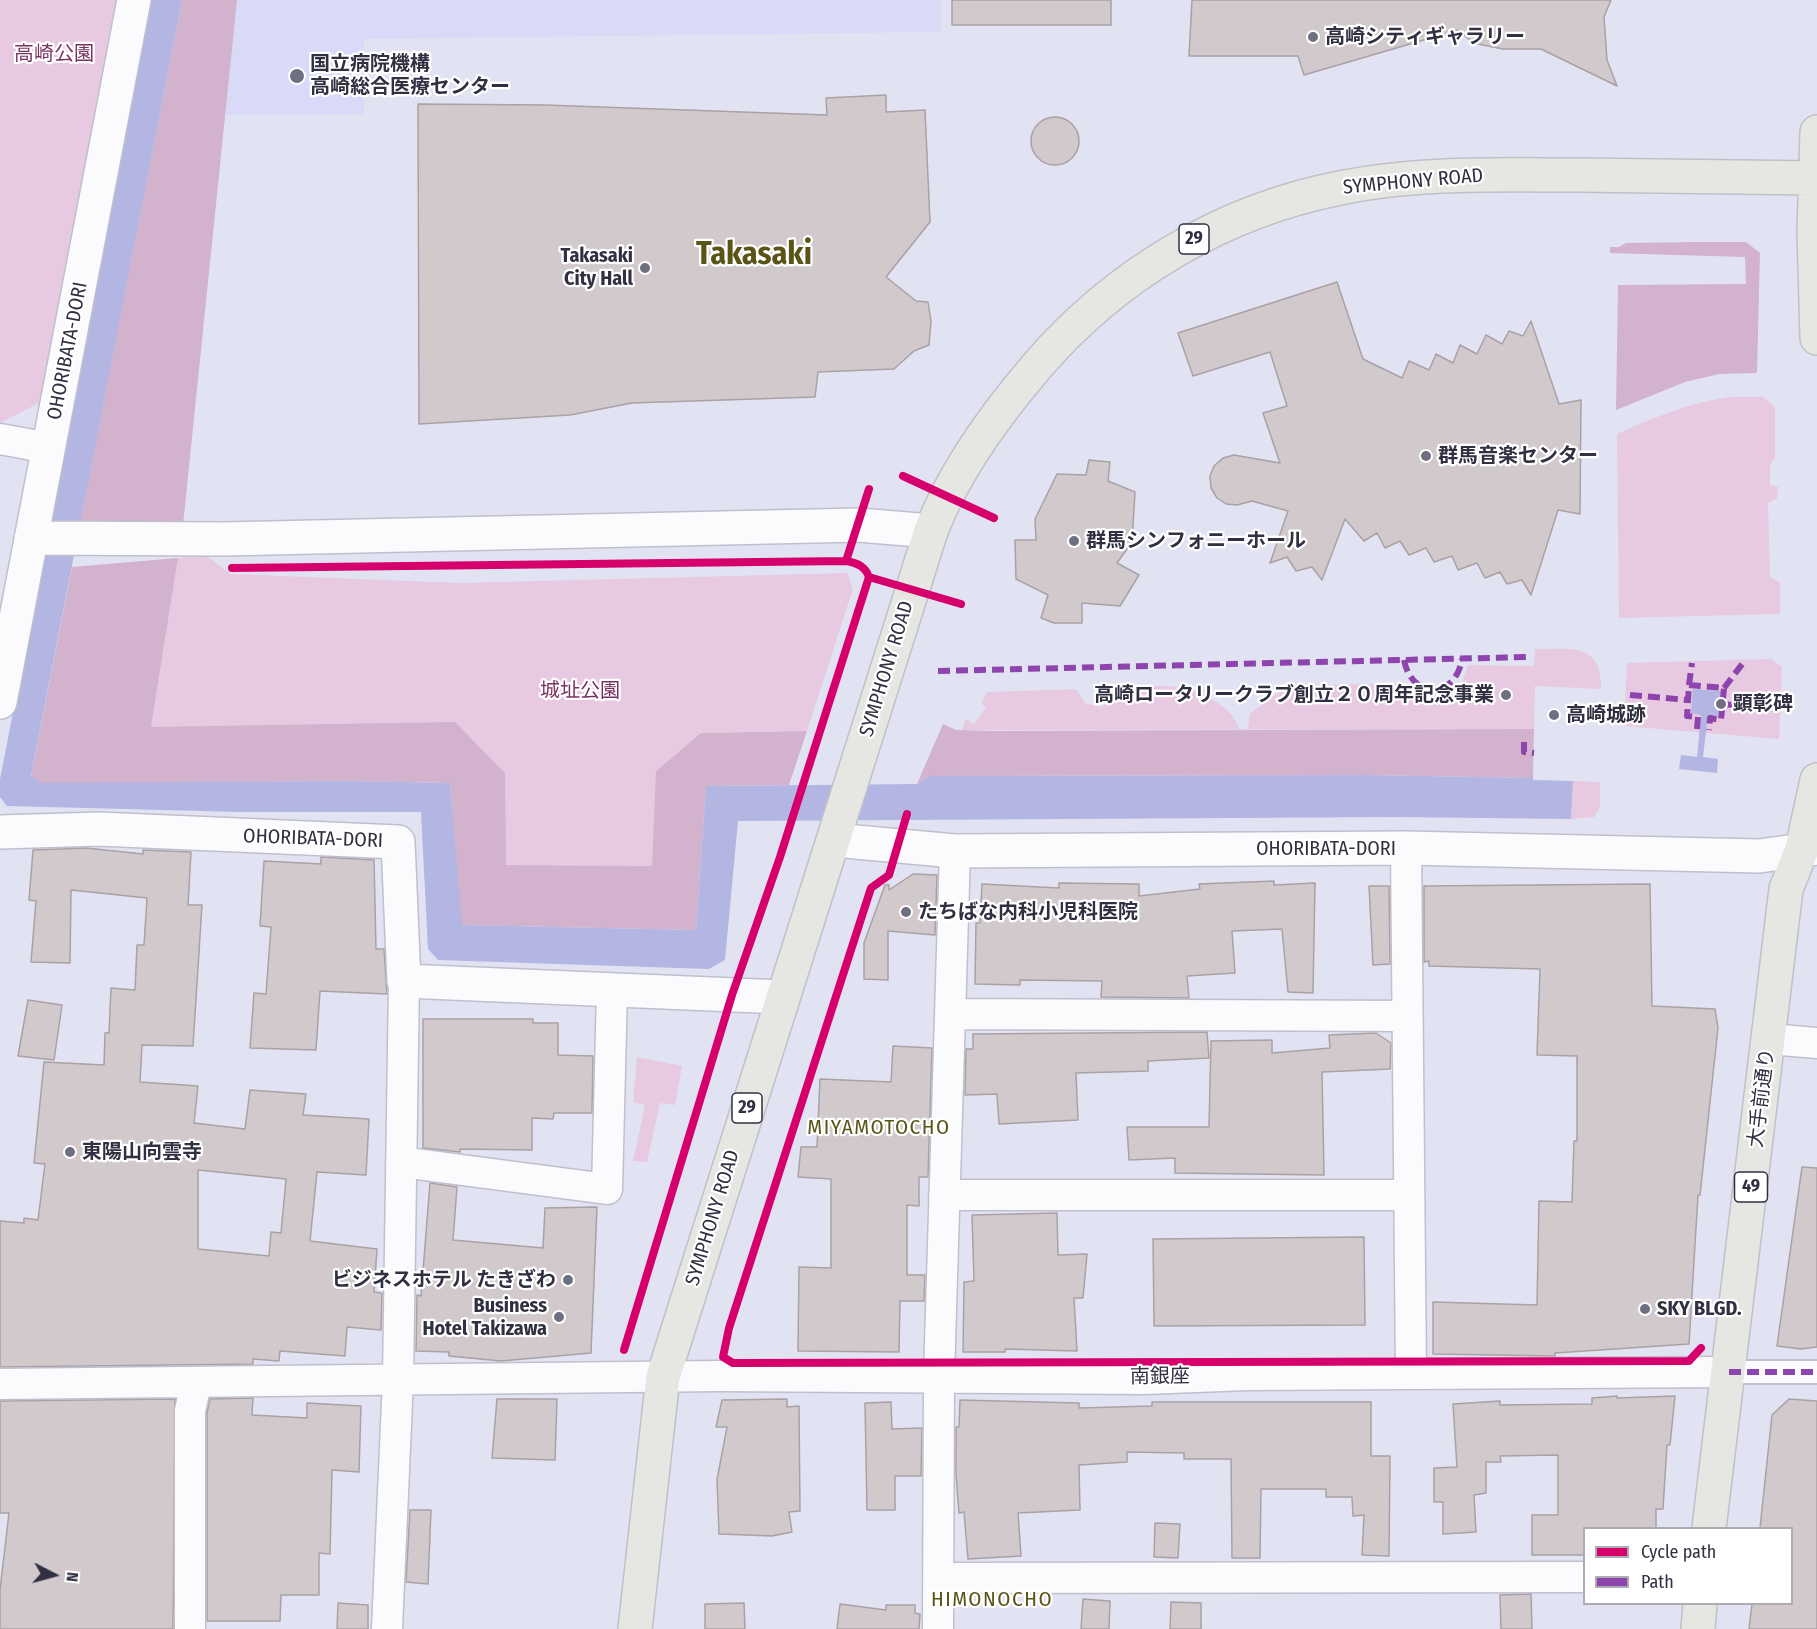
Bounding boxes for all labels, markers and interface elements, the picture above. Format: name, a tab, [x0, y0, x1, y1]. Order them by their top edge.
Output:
place label: 高崎シティギャラリー	[1325, 25, 1525, 49]
marker: 高崎シティギャラリー	[1306, 30, 1320, 44]
park label: 高崎公園	[14, 42, 94, 66]
place label: 国立病院機構 高崎総合医療センター	[310, 52, 510, 99]
marker: 国立病院機構 高崎総合医療センター	[288, 67, 306, 85]
street label: SYMPHONY ROAD	[1342, 164, 1484, 200]
road number: 29	[1179, 224, 1209, 254]
district label: Takasaki	[696, 236, 812, 274]
place label: Takasaki City Hall	[561, 244, 633, 291]
marker: Takasaki City Hall	[638, 261, 652, 275]
street label: OHORIBATA-DORI	[43, 280, 93, 422]
place label: 群馬音楽センター	[1438, 444, 1598, 468]
marker: 群馬音楽センター	[1419, 449, 1433, 463]
place label: 群馬シンフォニーホール	[1086, 529, 1306, 553]
marker: 群馬シンフォニーホール	[1067, 534, 1081, 548]
street label: SYMPHONY ROAD	[855, 598, 919, 740]
park label: 城址公園	[540, 679, 620, 703]
place label: 高崎ロータリークラブ創立２０周年記念事業	[1094, 683, 1494, 707]
marker: 高崎ロータリークラブ創立２０周年記念事業	[1499, 688, 1513, 702]
place label: 顕彰碑	[1733, 692, 1793, 716]
marker: 顕彰碑	[1714, 697, 1728, 711]
place label: 高崎城跡	[1566, 703, 1646, 727]
marker: 高崎城跡	[1547, 708, 1561, 722]
street label: OHORIBATA-DORI	[243, 825, 383, 853]
street label: OHORIBATA-DORI	[1256, 837, 1396, 861]
place label: たちばな内科小児科医院	[918, 900, 1138, 924]
marker: たちばな内科小児科医院	[899, 905, 913, 919]
street label: 大手前通り	[1744, 1047, 1780, 1149]
road number: 29	[732, 1093, 762, 1123]
district label: MIYAMOTOCHO	[807, 1115, 951, 1141]
place label: 東陽山向雲寺	[82, 1140, 202, 1164]
marker: 東陽山向雲寺	[63, 1145, 77, 1159]
street label: SYMPHONY ROAD	[681, 1147, 745, 1289]
road number: 49	[1734, 1172, 1768, 1202]
place label: ビジネスホテル たきざわ	[332, 1268, 556, 1292]
marker: ビジネスホテル たきざわ	[561, 1273, 575, 1287]
place label: Business Hotel Takizawa	[422, 1294, 547, 1341]
place label: SKY BLGD.	[1657, 1297, 1742, 1321]
marker: SKY BLGD.	[1638, 1302, 1652, 1316]
marker: Business Hotel Takizawa	[552, 1310, 566, 1324]
street label: 南銀座	[1130, 1364, 1190, 1390]
legend	[1583, 1527, 1793, 1605]
text: Cycle path	[1641, 1541, 1716, 1563]
north arrow	[24, 1545, 84, 1605]
text: N	[62, 1571, 82, 1583]
text: Path	[1641, 1571, 1674, 1593]
district label: HIMONOCHO	[931, 1587, 1053, 1613]

